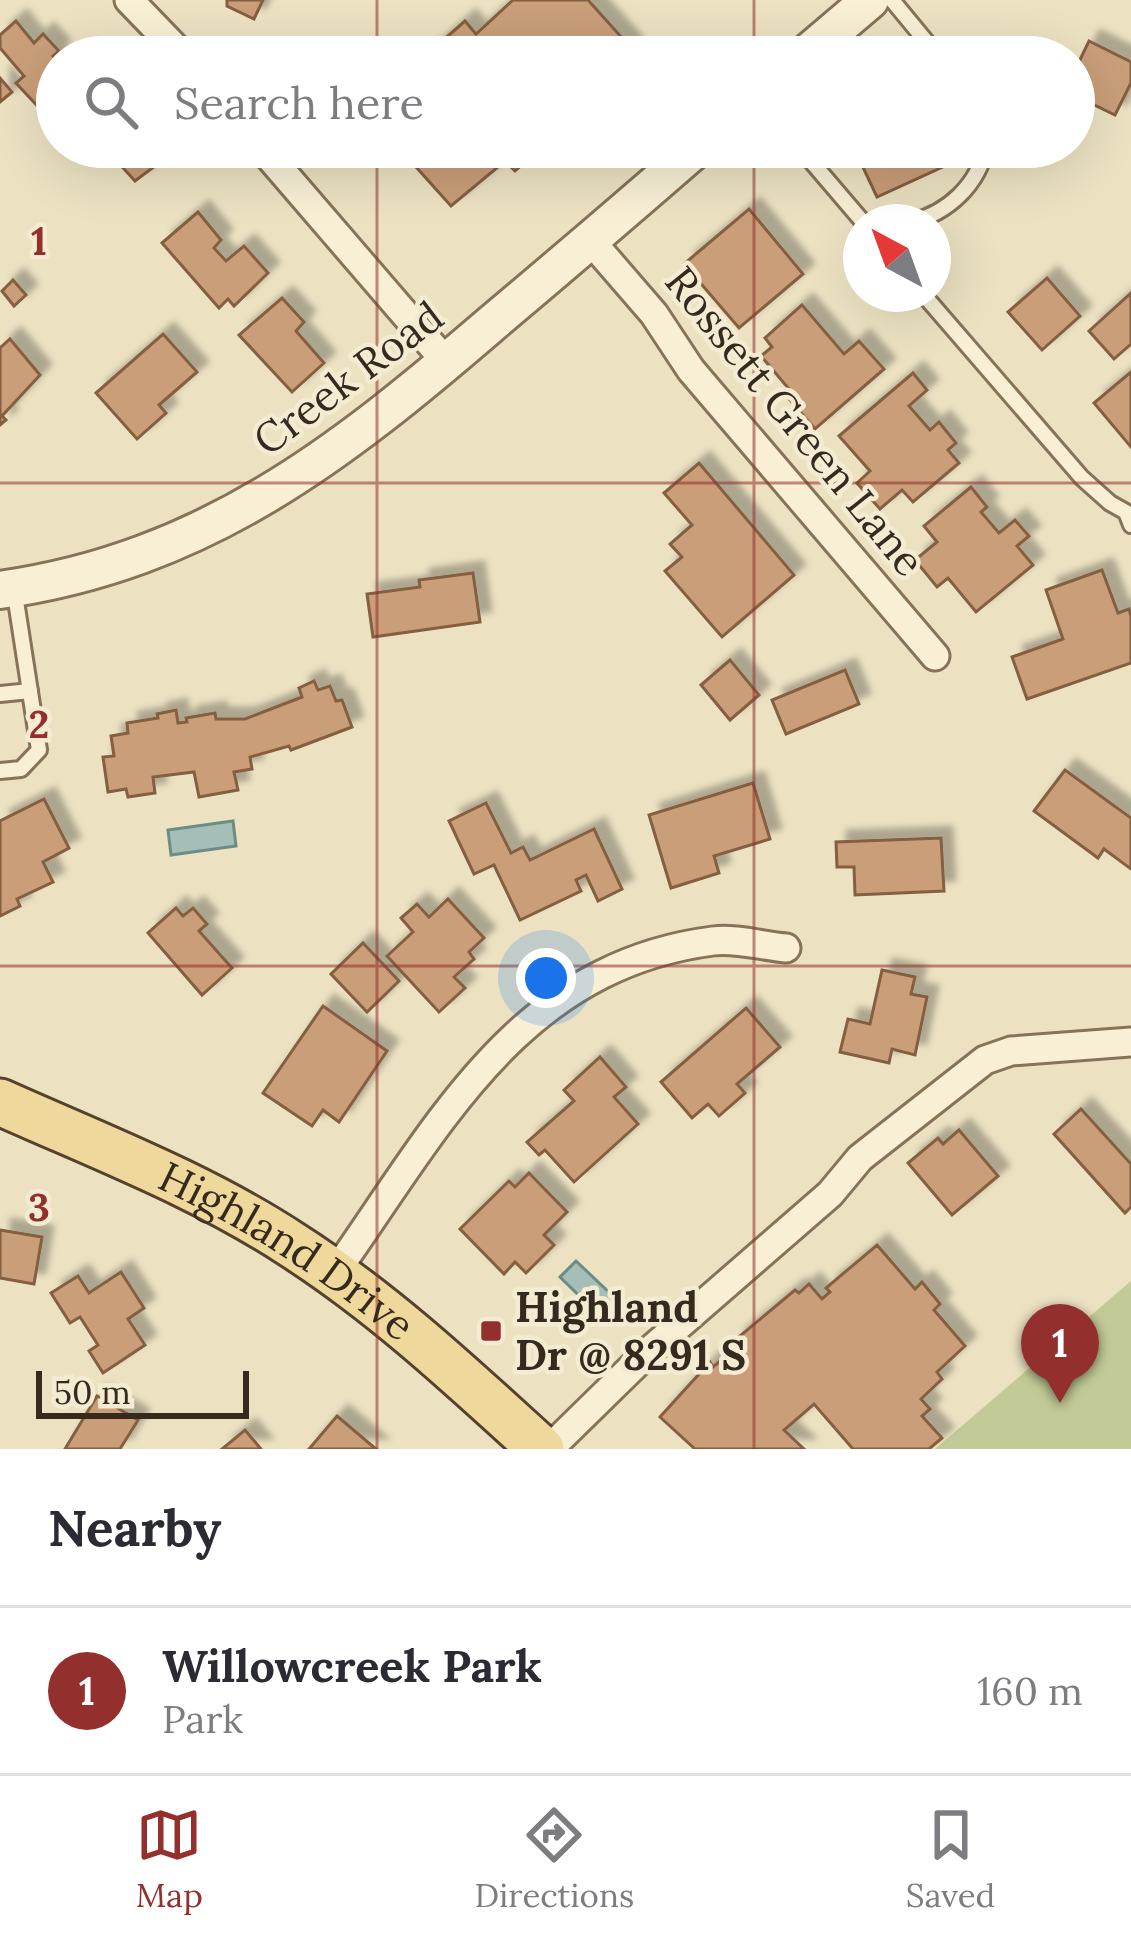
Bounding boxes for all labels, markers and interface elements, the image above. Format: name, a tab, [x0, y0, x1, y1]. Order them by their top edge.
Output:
search box	[36, 36, 1095, 168]
icon: search	[78, 69, 144, 135]
text: Search here	[174, 74, 424, 131]
north arrow	[843, 204, 951, 312]
text: 1	[31, 216, 47, 266]
street label: Rossett Green Lane	[654, 255, 936, 587]
street label: Creek Road	[242, 289, 454, 467]
text: 2	[29, 699, 49, 749]
your location	[516, 948, 576, 1008]
street label: Highland Drive	[150, 1149, 426, 1352]
text: 3	[28, 1182, 50, 1232]
place label: Highland Dr @ 8291 S	[515, 1280, 746, 1382]
pin: 1	[1021, 1304, 1099, 1403]
marker: Highland Dr @ 8291 S	[478, 1318, 504, 1344]
scale bar	[36, 1365, 249, 1418]
text: 50 m	[54, 1371, 131, 1413]
text: Nearby	[48, 1495, 221, 1560]
text: Willowcreek Park	[162, 1637, 542, 1694]
text: 1	[79, 1666, 95, 1716]
text: 160 m	[977, 1666, 1083, 1716]
text: Park	[162, 1694, 243, 1744]
tab: Map	[136, 1802, 203, 1916]
tab: Directions	[475, 1802, 634, 1916]
tab: Saved	[906, 1802, 995, 1916]

